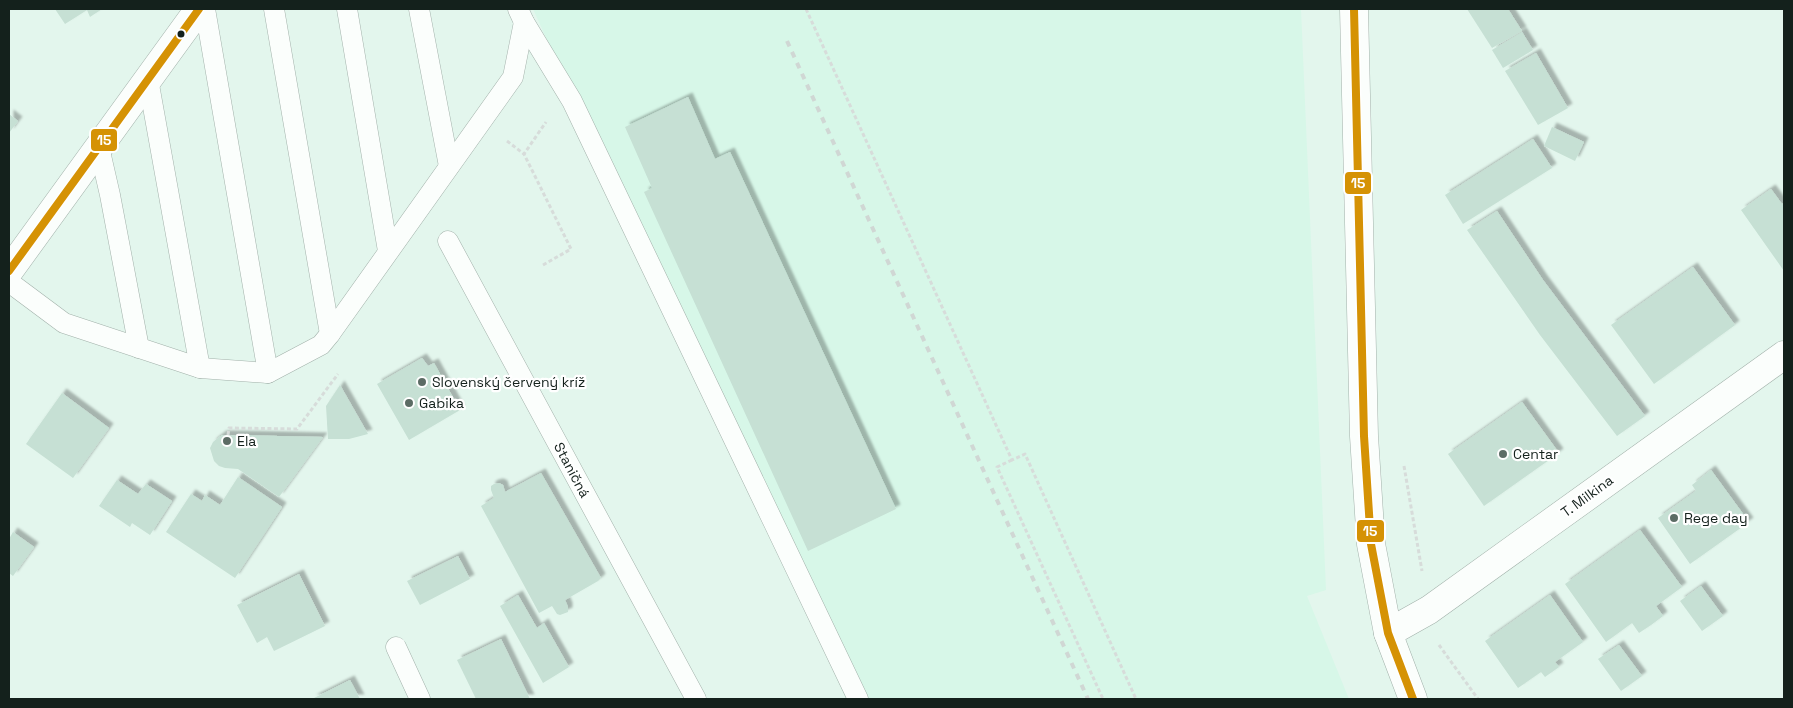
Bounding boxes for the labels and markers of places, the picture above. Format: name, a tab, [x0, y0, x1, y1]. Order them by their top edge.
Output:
unlabelled marker	[176, 29, 186, 39]
place label: Slovenský červený kríž	[432, 373, 585, 391]
marker: Slovenský červený kríž	[416, 376, 428, 388]
place label: Gabika	[419, 394, 464, 412]
marker: Gabika	[403, 397, 415, 409]
place label: Ela	[237, 432, 256, 450]
marker: Ela	[221, 435, 233, 447]
place label: Centar	[1513, 445, 1558, 463]
marker: Centar	[1497, 448, 1509, 460]
place label: Rege day	[1684, 509, 1747, 527]
marker: Rege day	[1668, 512, 1680, 524]

